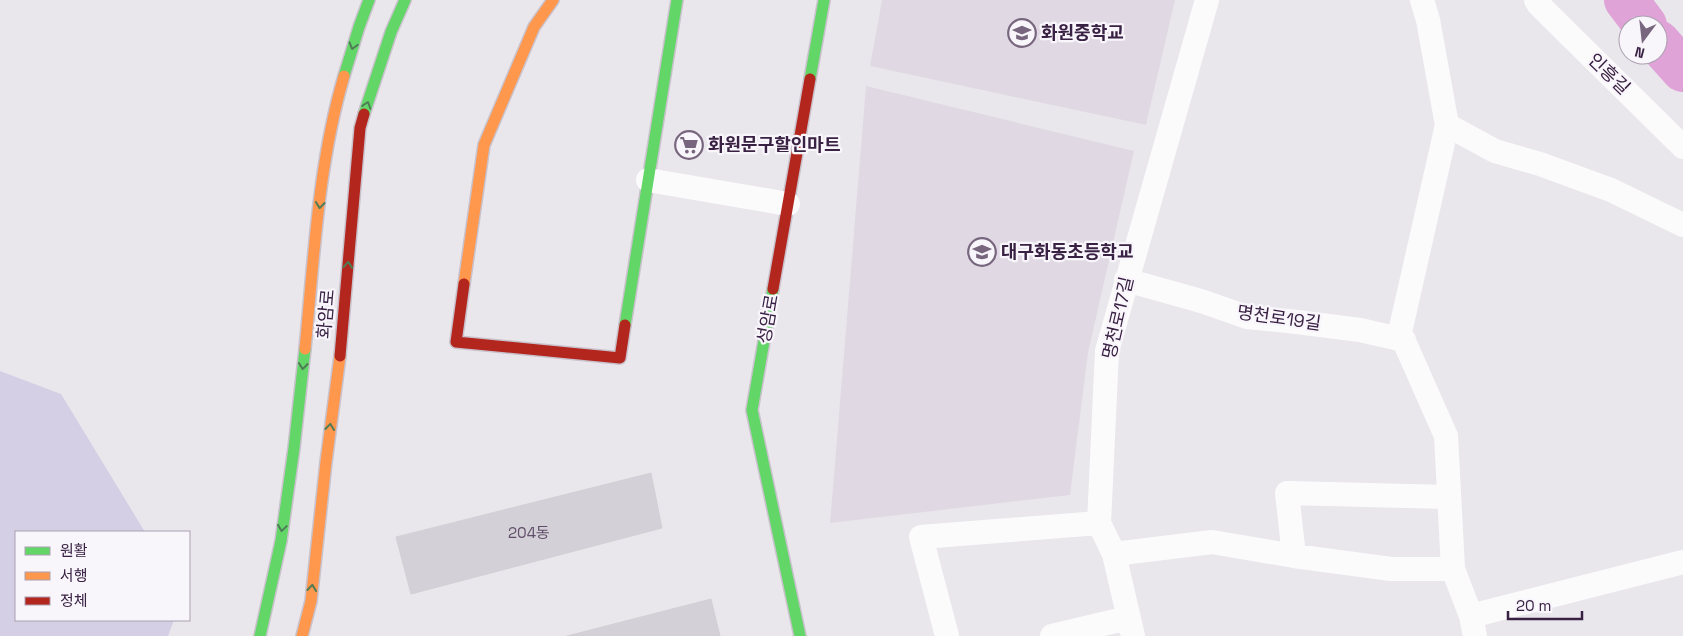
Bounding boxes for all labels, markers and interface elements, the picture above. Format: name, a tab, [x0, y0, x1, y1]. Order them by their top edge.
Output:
north arrow	[1618, 15, 1668, 65]
school or university icon: 화원중학교	[1007, 18, 1037, 48]
place label: 화원중학교	[1041, 21, 1124, 44]
one-way arrow	[349, 42, 359, 50]
text: N	[1633, 43, 1647, 62]
street label: 인흥길	[1583, 48, 1635, 99]
one-way arrow	[362, 101, 372, 109]
supermarket icon: 화원문구할인마트	[674, 130, 704, 160]
place label: 화원문구할인마트	[708, 133, 840, 156]
one-way arrow	[315, 201, 326, 209]
school or university icon: 대구화동초등학교	[967, 237, 997, 267]
place label: 대구화동초등학교	[1001, 240, 1133, 263]
one-way arrow	[342, 261, 353, 269]
street label: 명천로17길	[1097, 274, 1138, 361]
street label: 화암로	[312, 288, 339, 340]
street label: 성암로	[752, 292, 783, 345]
street label: 명천로19길	[1235, 300, 1323, 335]
one-way arrow	[298, 363, 309, 371]
one-way arrow	[324, 423, 335, 431]
one-way arrow	[278, 523, 288, 532]
house number: 204동	[508, 523, 550, 542]
legend	[15, 531, 190, 621]
text: 원활	[60, 541, 88, 560]
text: 서행	[60, 566, 88, 585]
one-way arrow	[306, 584, 317, 592]
scale bar	[1508, 588, 1582, 620]
text: 정체	[60, 591, 88, 610]
text: 20 m	[1516, 596, 1551, 615]

